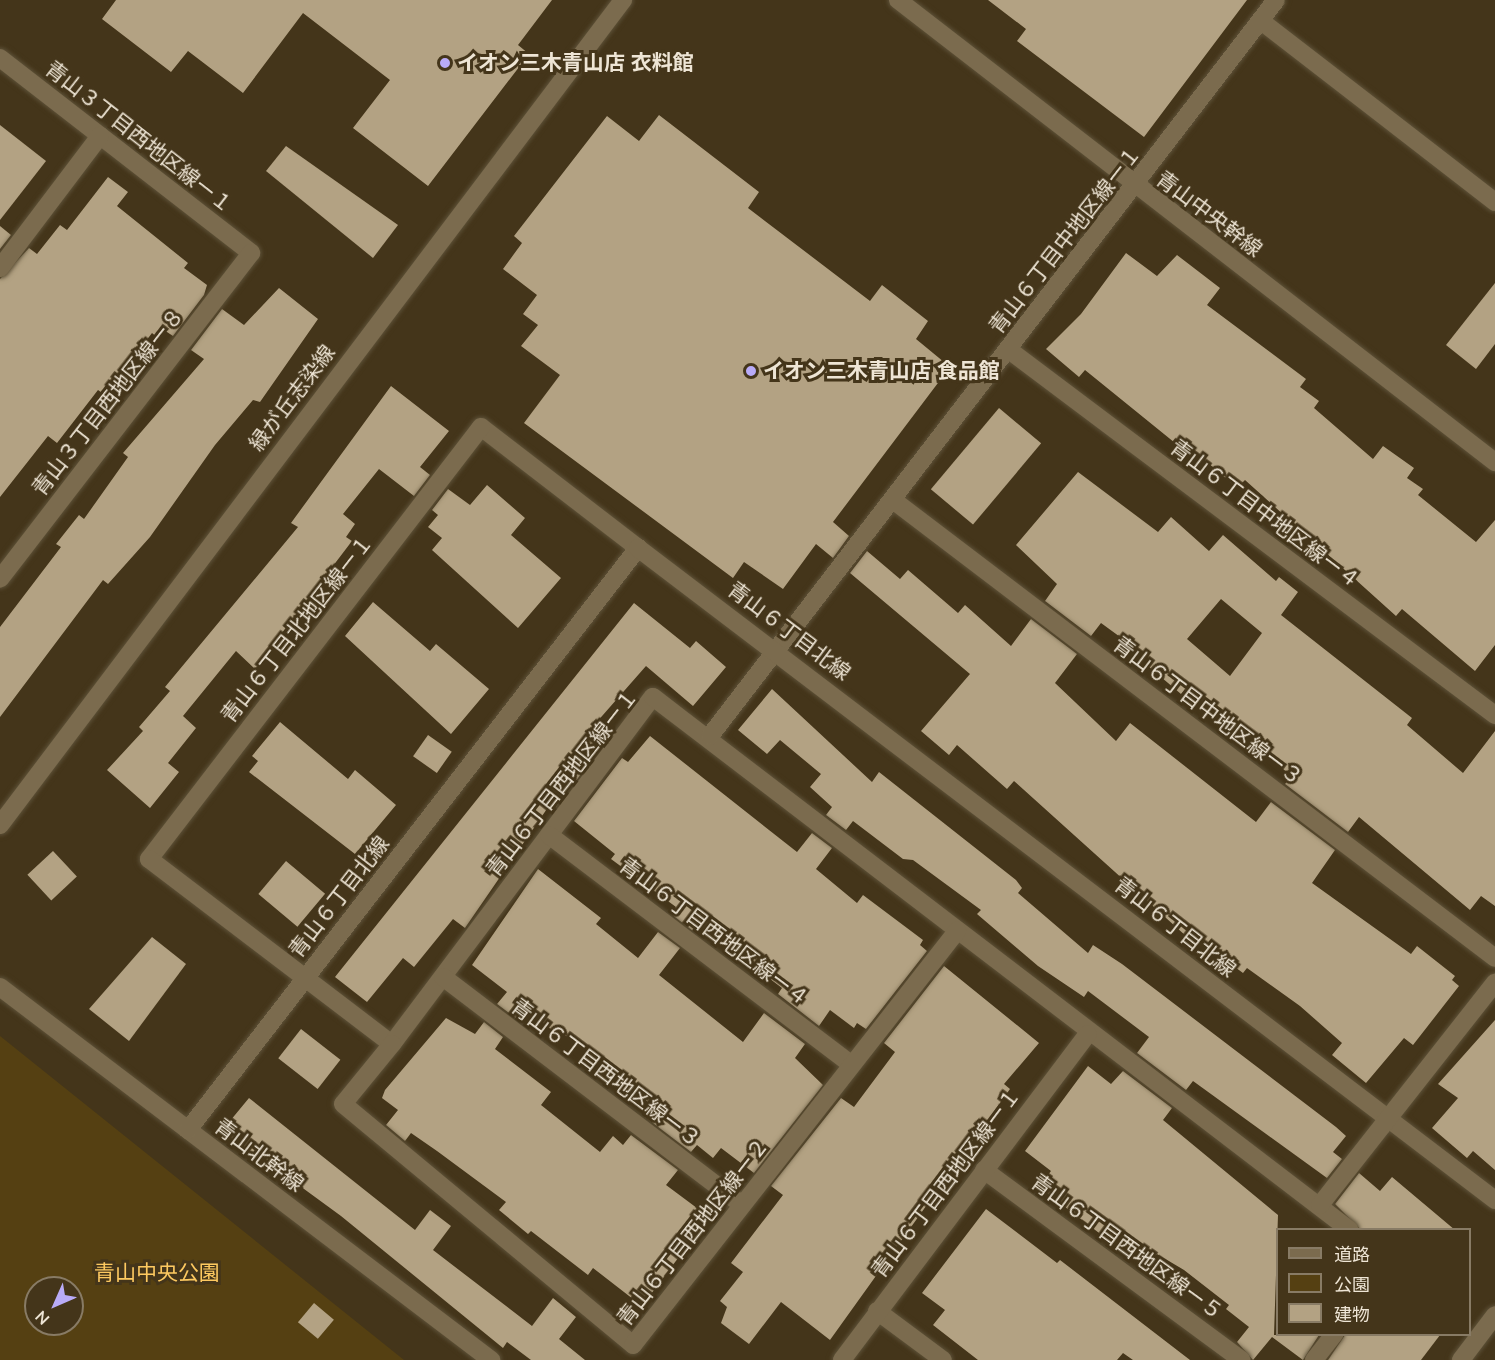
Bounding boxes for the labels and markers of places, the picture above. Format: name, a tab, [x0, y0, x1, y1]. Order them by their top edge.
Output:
place label: イオン三木青山店 衣料館	[457, 50, 694, 76]
marker: イオン三木青山店 衣料館	[438, 56, 452, 70]
place label: イオン三木青山店 食品館	[763, 358, 1000, 384]
marker: イオン三木青山店 食品館	[744, 364, 758, 378]

